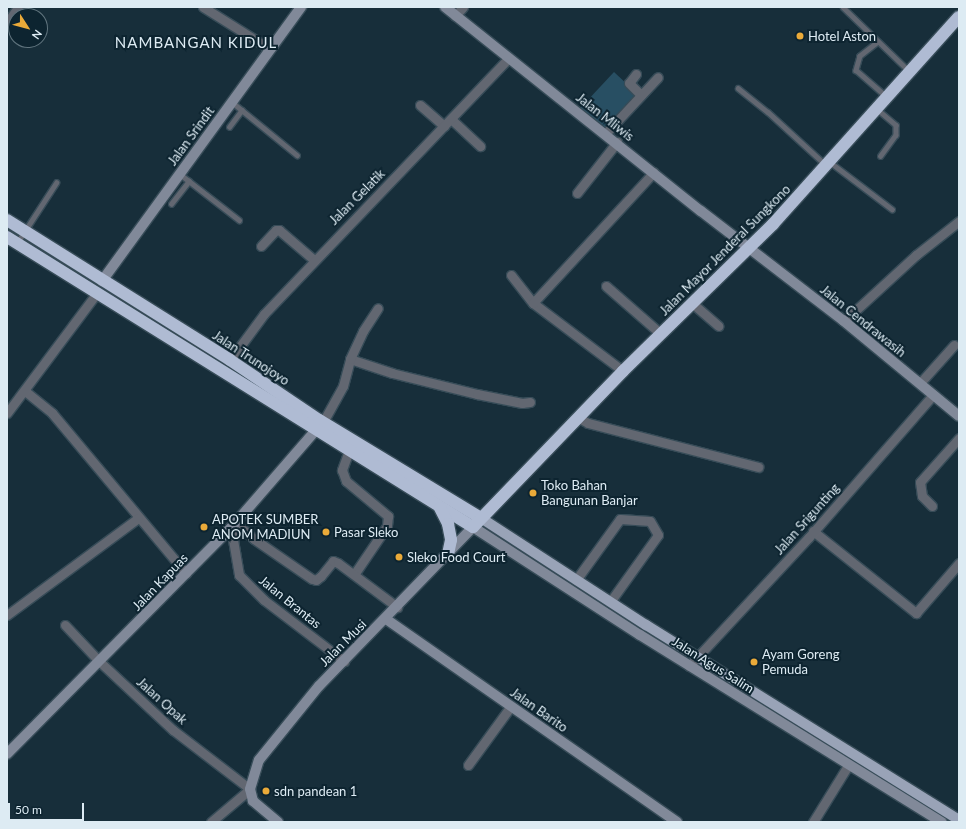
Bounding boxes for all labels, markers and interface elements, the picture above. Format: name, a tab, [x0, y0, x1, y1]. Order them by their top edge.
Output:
north arrow	[8, 8, 48, 48]
text: N	[30, 28, 45, 42]
place label: Hotel Aston	[808, 28, 877, 44]
marker: Hotel Aston	[795, 31, 805, 41]
district label: NAMBANGAN KIDUL	[115, 34, 277, 52]
street label: Jalan Mliwis	[573, 90, 637, 144]
street label: Jalan Srindit	[164, 104, 218, 168]
street label: Jalan Gelatik	[326, 166, 388, 228]
street label: Jalan Mayor Jenderal Sungkono	[656, 181, 794, 319]
street label: Jalan Cendrawasih	[817, 282, 909, 360]
street label: Jalan Trunojoyo	[210, 327, 292, 389]
place label: Toko Bahan Bangunan Banjar	[541, 478, 638, 509]
street label: Jalan Srigunting	[771, 480, 843, 558]
marker: Toko Bahan Bangunan Banjar	[528, 488, 538, 498]
place label: APOTEK SUMBER ANOM MADIUN	[212, 512, 318, 543]
marker: APOTEK SUMBER ANOM MADIUN	[199, 522, 209, 532]
place label: Pasar Sleko	[334, 524, 399, 540]
marker: Pasar Sleko	[321, 527, 331, 537]
place label: Sleko Food Court	[407, 549, 506, 565]
street label: Jalan Kapuas	[129, 550, 191, 614]
marker: Sleko Food Court	[394, 552, 404, 562]
street label: Jalan Brantas	[256, 572, 324, 632]
street label: Jalan Musi	[316, 616, 370, 670]
street label: Jalan Agus Salim	[669, 634, 757, 696]
place label: Ayam Goreng Pemuda	[762, 647, 839, 678]
marker: Ayam Goreng Pemuda	[749, 657, 759, 667]
street label: Jalan Opak	[134, 674, 190, 728]
street label: Jalan Barito	[507, 685, 571, 735]
place label: sdn pandean 1	[274, 783, 357, 799]
marker: sdn pandean 1	[261, 786, 271, 796]
scale bar	[10, 795, 86, 821]
text: 50 m	[15, 802, 42, 817]

